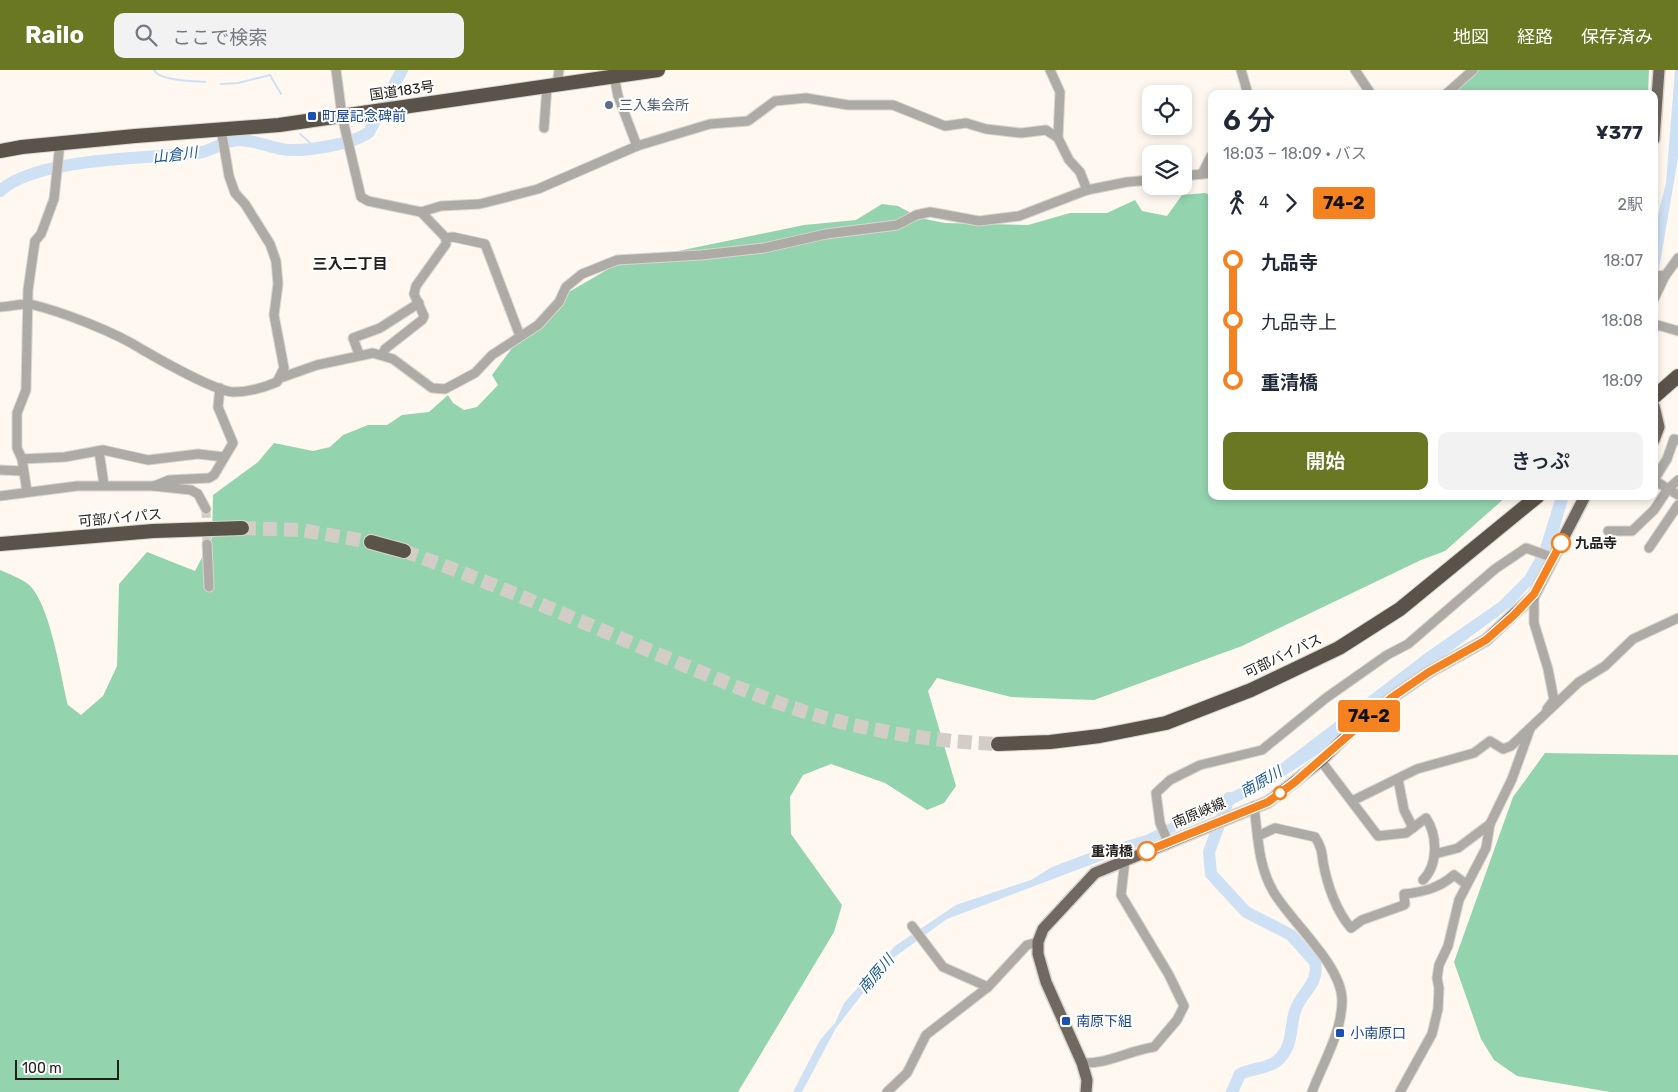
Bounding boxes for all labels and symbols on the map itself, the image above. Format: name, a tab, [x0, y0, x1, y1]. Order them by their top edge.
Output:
street label: 国道183号	[368, 78, 436, 104]
place label: 三入集会所	[619, 97, 689, 114]
marker: 三入集会所	[603, 99, 615, 111]
place label: 町屋記念碑前	[322, 108, 406, 125]
marker: 町屋記念碑前	[306, 110, 318, 122]
water label: 山倉川	[152, 143, 200, 167]
district label: 三入二丁目	[312, 255, 388, 273]
street label: 可部バイパス	[78, 506, 162, 530]
marker: 九品寺	[1551, 533, 1571, 553]
place label: 九品寺	[1575, 535, 1617, 552]
street label: 可部バイパス	[1241, 631, 1325, 681]
line badge: 74-2	[1334, 700, 1404, 732]
water label: 南原川	[1237, 762, 1287, 801]
unlabelled marker	[1273, 786, 1287, 800]
street label: 南原峡線	[1170, 794, 1228, 832]
marker: 重清橋	[1137, 841, 1157, 861]
place label: 重清橋	[1091, 843, 1133, 860]
water label: 南原川	[854, 950, 899, 997]
place label: 南原下組	[1076, 1013, 1132, 1030]
marker: 南原下組	[1060, 1015, 1072, 1027]
place label: 小南原口	[1350, 1025, 1406, 1042]
marker: 小南原口	[1334, 1027, 1346, 1039]
scale bar	[15, 1057, 119, 1080]

